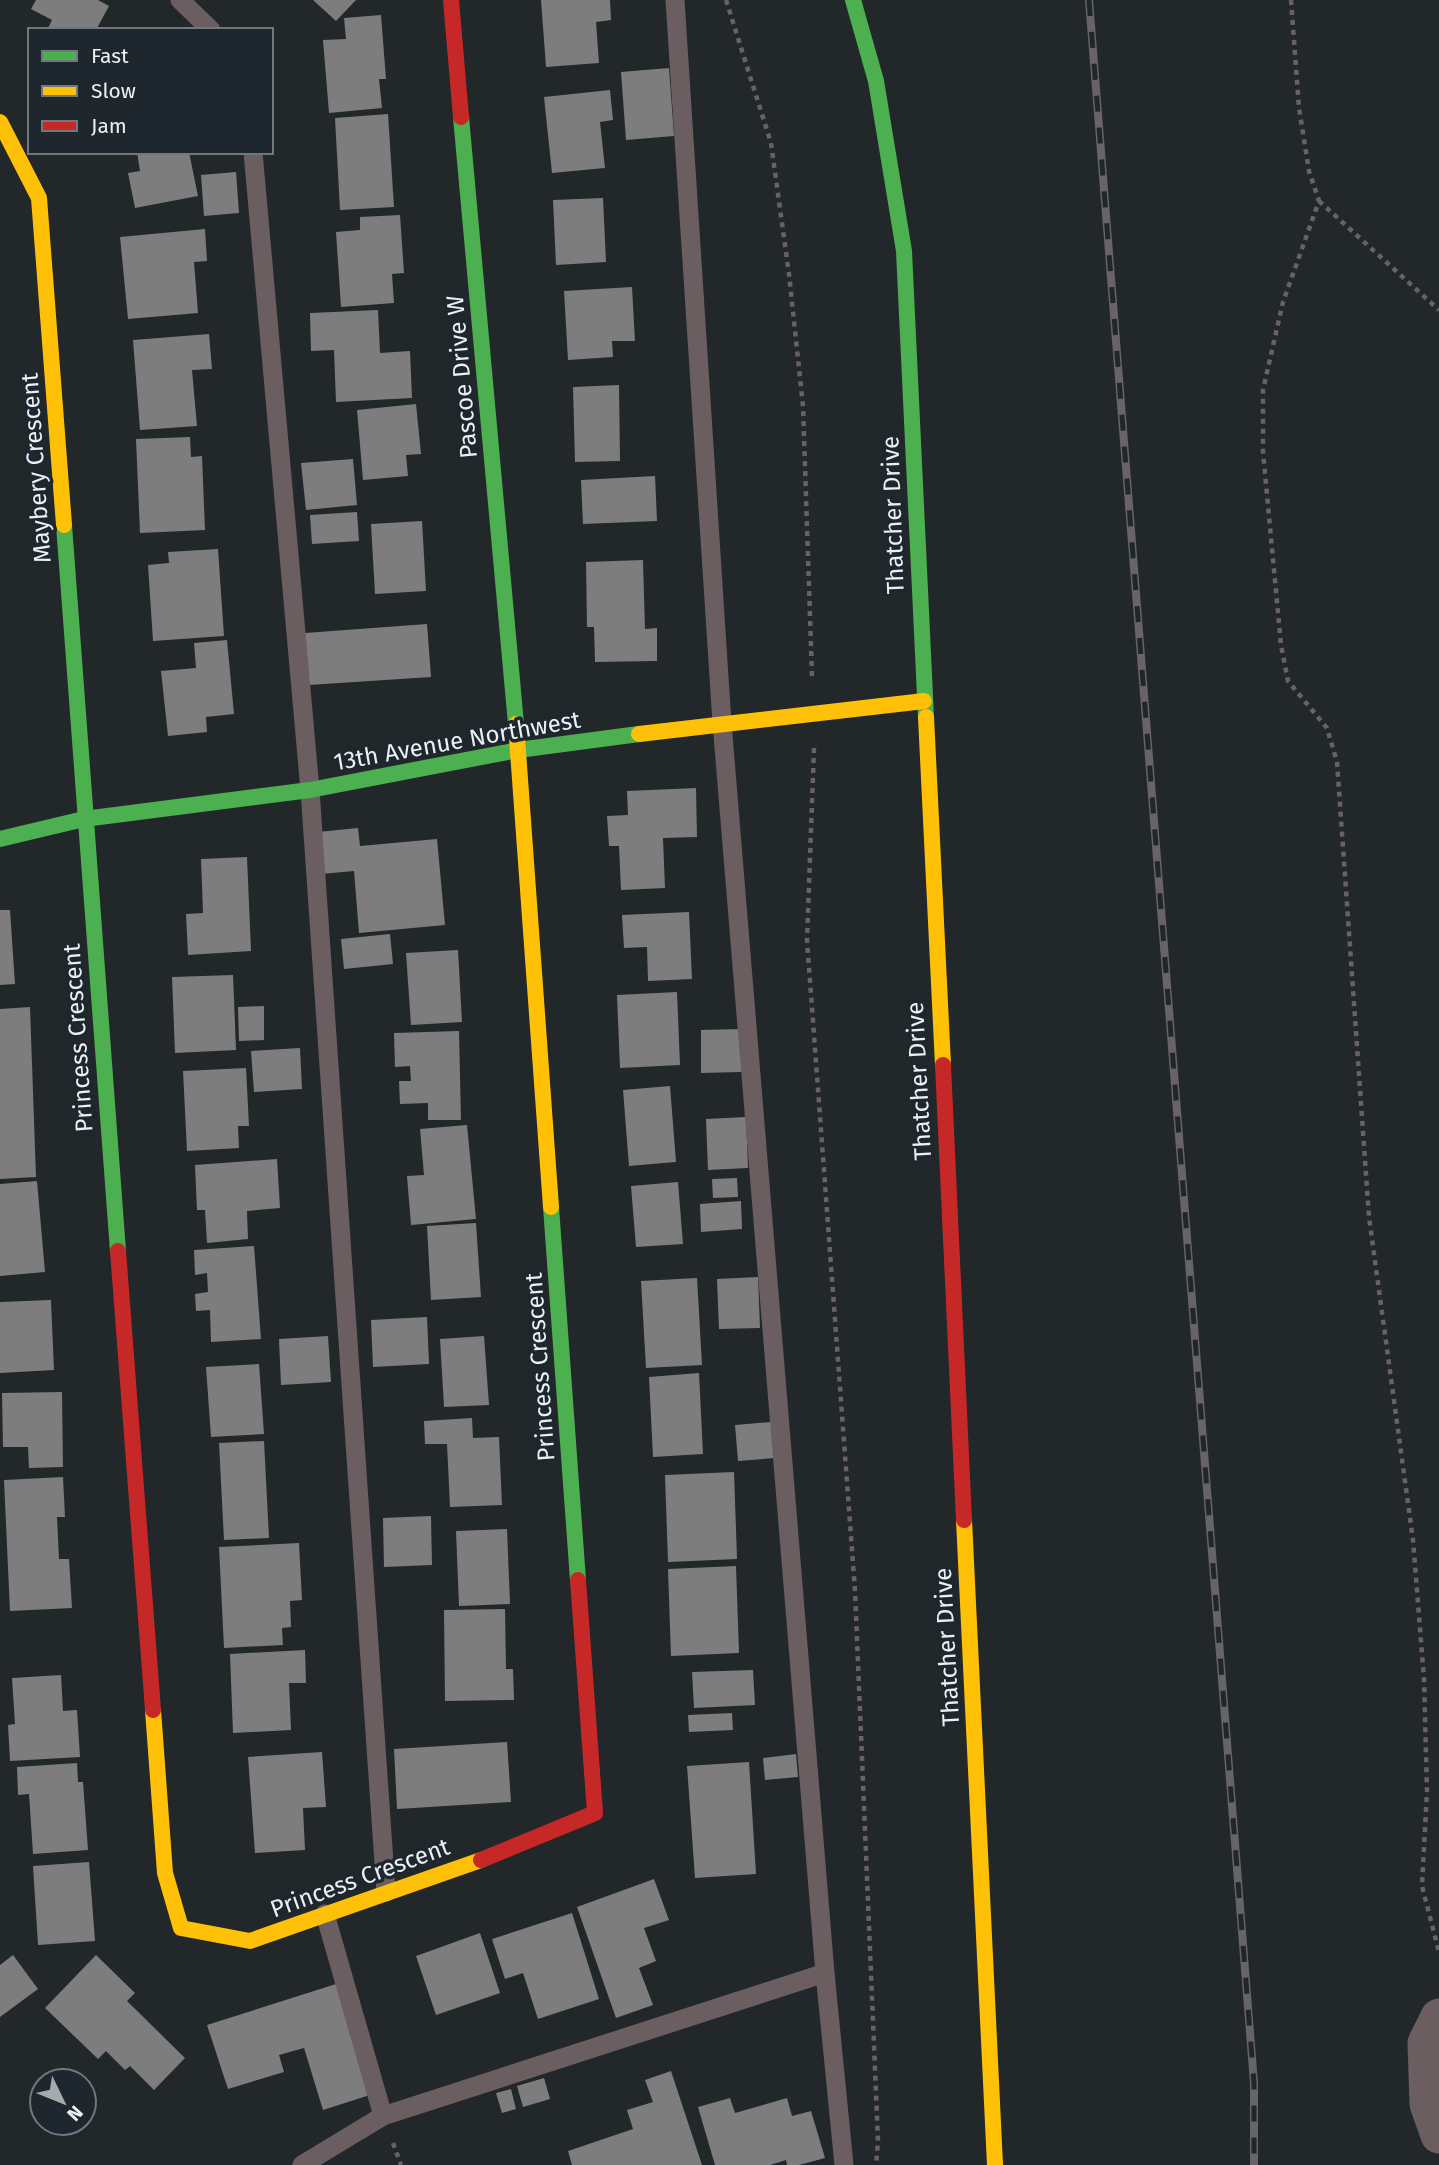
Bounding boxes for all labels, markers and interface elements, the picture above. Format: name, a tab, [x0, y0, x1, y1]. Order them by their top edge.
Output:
legend	[28, 28, 273, 154]
text: Fast	[91, 43, 129, 69]
text: Slow	[91, 78, 136, 104]
text: Jam	[91, 113, 127, 139]
street label: Pascoe Drive W	[441, 294, 483, 460]
street label: Maybery Crescent	[15, 372, 57, 564]
street label: Thatcher Drive	[876, 435, 910, 595]
street label: 13th Avenue Northwest	[331, 705, 583, 776]
street label: Princess Crescent	[57, 942, 99, 1133]
street label: Thatcher Drive	[901, 1001, 937, 1161]
street label: Princess Crescent	[519, 1271, 561, 1462]
street label: Thatcher Drive	[929, 1567, 965, 1727]
street label: Princess Crescent	[266, 1832, 454, 1923]
north arrow	[28, 2067, 98, 2137]
text: N	[62, 2101, 88, 2126]

